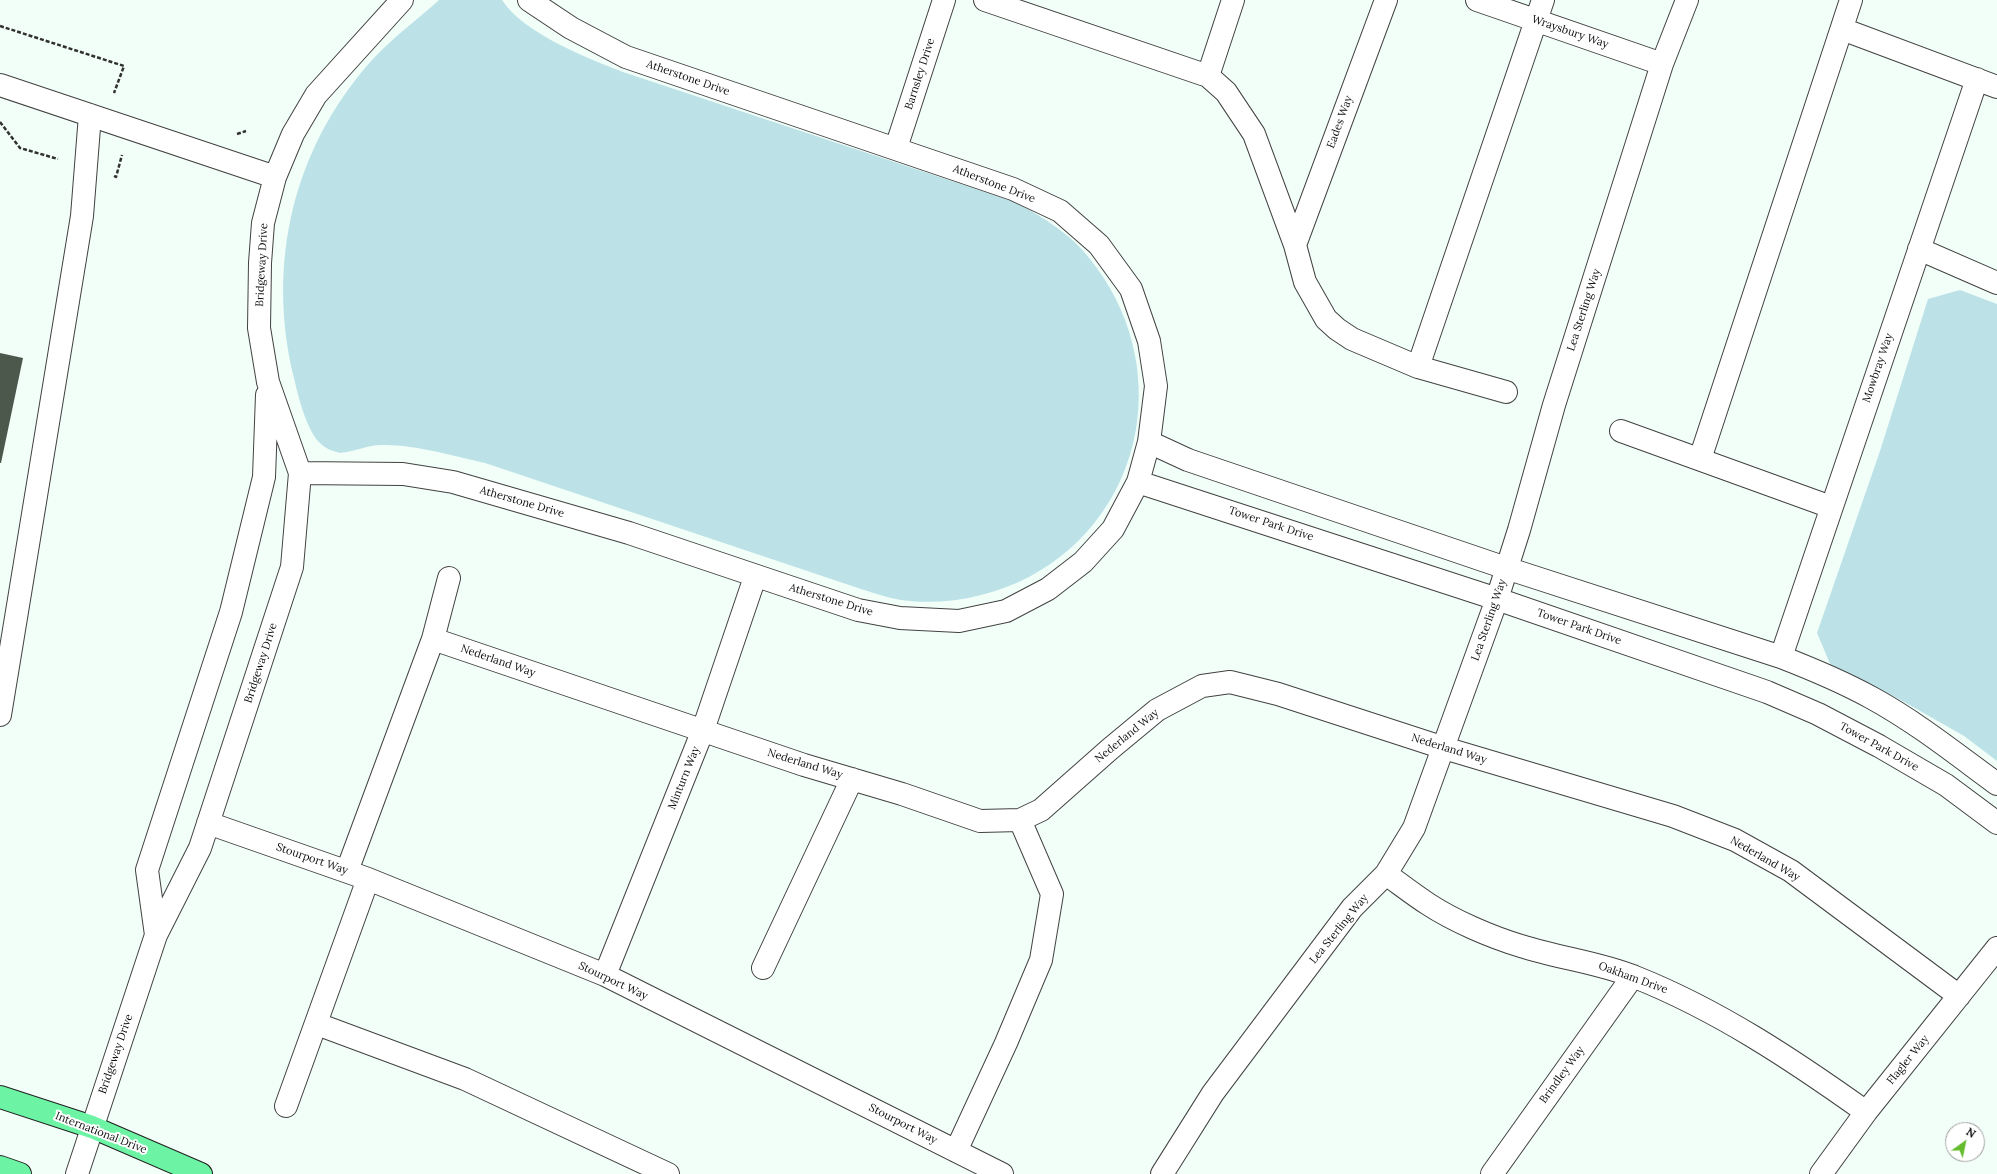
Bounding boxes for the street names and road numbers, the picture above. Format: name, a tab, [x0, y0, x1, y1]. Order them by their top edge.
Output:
street label: Wraysbury Way	[1530, 13, 1610, 51]
street label: Barnsley Drive	[902, 37, 938, 111]
street label: Atherstone Drive	[645, 58, 731, 98]
street label: Eades Way	[1324, 94, 1356, 150]
street label: Atherstone Drive	[951, 162, 1037, 206]
street label: Bridgeway Drive	[253, 223, 271, 307]
street label: Lea Sterling Way	[1564, 267, 1604, 353]
street label: Mowbray Way	[1860, 332, 1896, 404]
street label: Atherstone Drive	[478, 484, 566, 520]
street label: Tower Park Drive	[1227, 504, 1315, 544]
street label: Lea Sterling Way	[1469, 577, 1509, 663]
street label: Atherstone Drive	[787, 581, 875, 619]
street label: Tower Park Drive	[1535, 606, 1623, 648]
street label: Bridgeway Drive	[242, 621, 280, 705]
street label: Nederland Way	[459, 642, 537, 680]
street label: Nederland Way	[1092, 706, 1162, 766]
street label: Tower Park Drive	[1837, 720, 1921, 774]
street label: Nederland Way	[1410, 731, 1488, 767]
street label: Minturn Way	[665, 745, 703, 811]
street label: Nederland Way	[766, 746, 844, 782]
street label: Nederland Way	[1728, 834, 1802, 884]
street label: Stourport Way	[274, 841, 350, 877]
street label: Lea Sterling Way	[1307, 892, 1371, 966]
street label: Stourport Way	[576, 959, 650, 1003]
street label: Oakham Drive	[1597, 959, 1669, 997]
street label: Bridgeway Drive	[96, 1012, 136, 1096]
street label: Flagler Way	[1884, 1033, 1932, 1087]
street label: Brindley Way	[1537, 1044, 1587, 1106]
street label: Stourport Way	[867, 1101, 939, 1147]
street label: International Drive	[53, 1109, 149, 1157]

